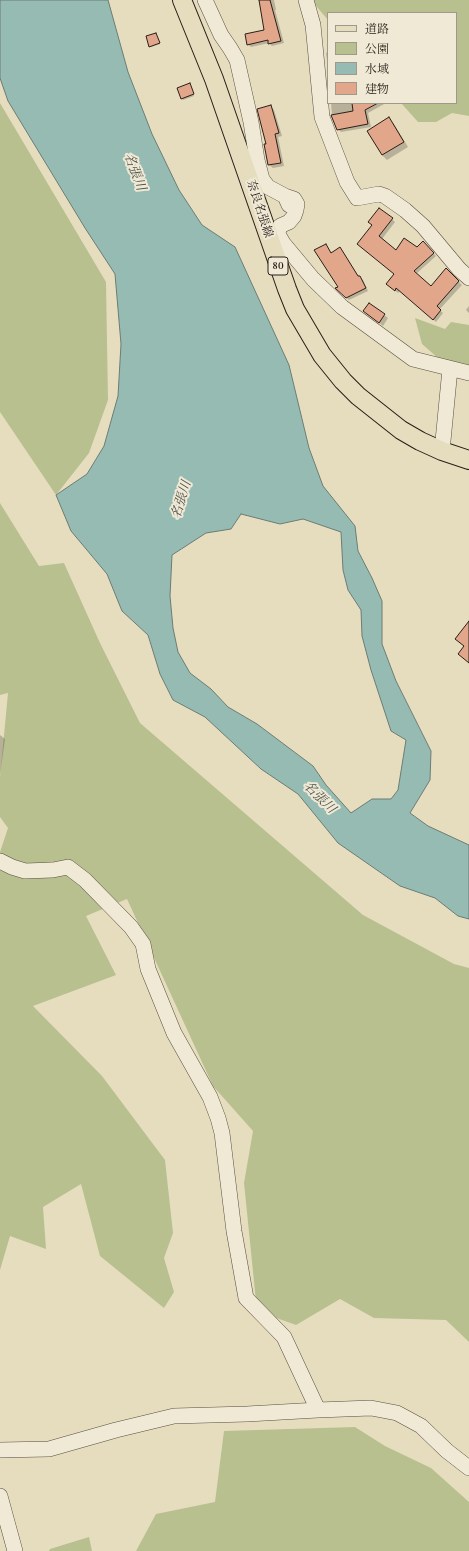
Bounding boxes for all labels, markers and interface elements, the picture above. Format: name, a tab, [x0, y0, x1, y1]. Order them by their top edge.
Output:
legend	[327, 12, 457, 104]
text: 道路	[365, 21, 389, 37]
text: 公園	[365, 41, 389, 57]
text: 水域	[365, 61, 389, 77]
text: 建物	[365, 81, 389, 97]
water label: 名張川	[120, 151, 148, 193]
street label: 奈良名張線	[243, 178, 275, 240]
road number: 80	[268, 257, 288, 275]
water label: 名張川	[169, 479, 195, 521]
water label: 名張川	[300, 779, 338, 817]

